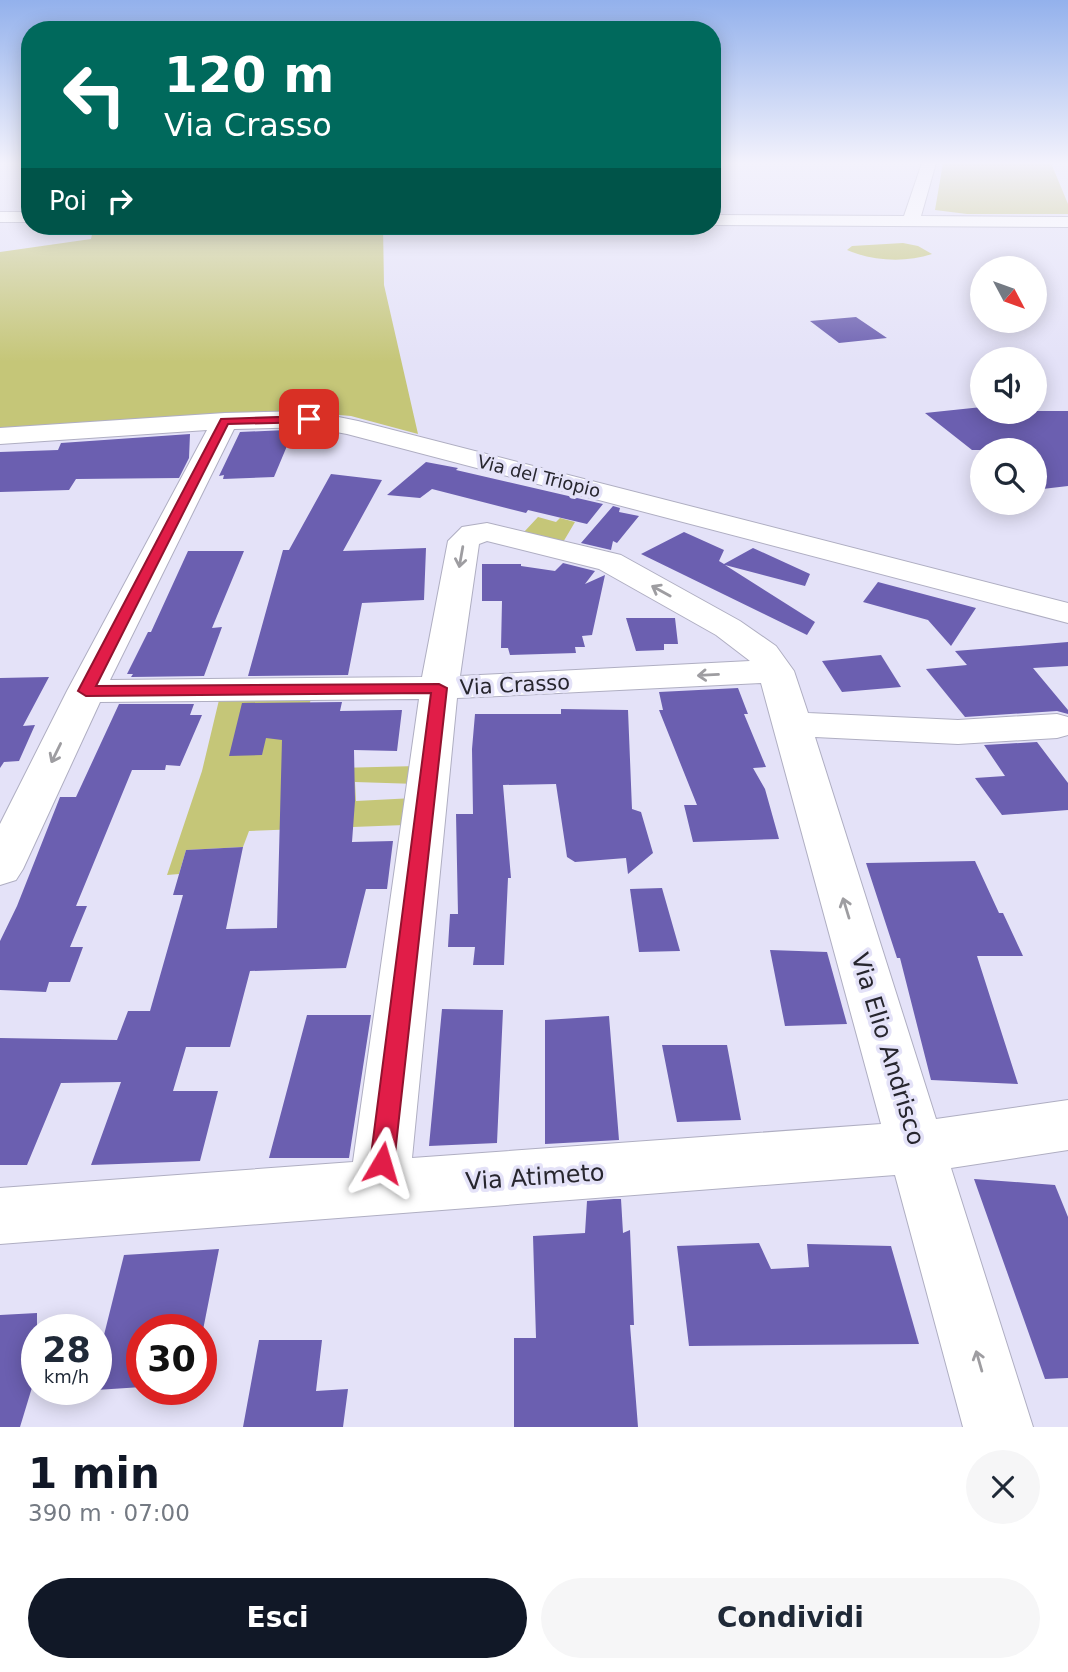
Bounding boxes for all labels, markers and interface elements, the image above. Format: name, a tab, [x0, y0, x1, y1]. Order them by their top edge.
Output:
text: 120 m	[164, 47, 334, 104]
icon: left	[49, 49, 140, 140]
text: Via Crasso	[164, 106, 332, 144]
icon: right	[101, 182, 139, 220]
text: Poi	[49, 186, 87, 216]
north arrow	[970, 256, 1046, 332]
map controls	[970, 256, 1047, 515]
button: sound	[970, 347, 1047, 424]
pin	[279, 389, 339, 449]
icon: arrive	[290, 400, 328, 438]
button: search	[970, 438, 1047, 515]
street label: Via del Triopio	[475, 451, 603, 501]
one-way arrow	[454, 545, 468, 568]
one-way arrow	[652, 584, 672, 598]
one-way arrow	[697, 668, 720, 681]
street label: Via Crasso	[459, 670, 571, 700]
one-way arrow	[49, 742, 62, 763]
one-way arrow	[839, 897, 852, 919]
street label: Via Elio Andrisco	[845, 950, 931, 1148]
position arrow	[345, 1126, 419, 1200]
street label: Via Atimeto	[465, 1158, 605, 1196]
speed limit sign: 30	[126, 1314, 217, 1405]
text: 28	[42, 1330, 91, 1370]
one-way arrow	[972, 1351, 985, 1373]
text: km/h	[44, 1366, 89, 1387]
text: 1 min	[28, 1449, 160, 1498]
button: close	[966, 1450, 1040, 1524]
text: 390 m · 07:00	[28, 1500, 190, 1526]
button: Esci	[28, 1578, 527, 1658]
button: Condividi	[541, 1578, 1040, 1658]

